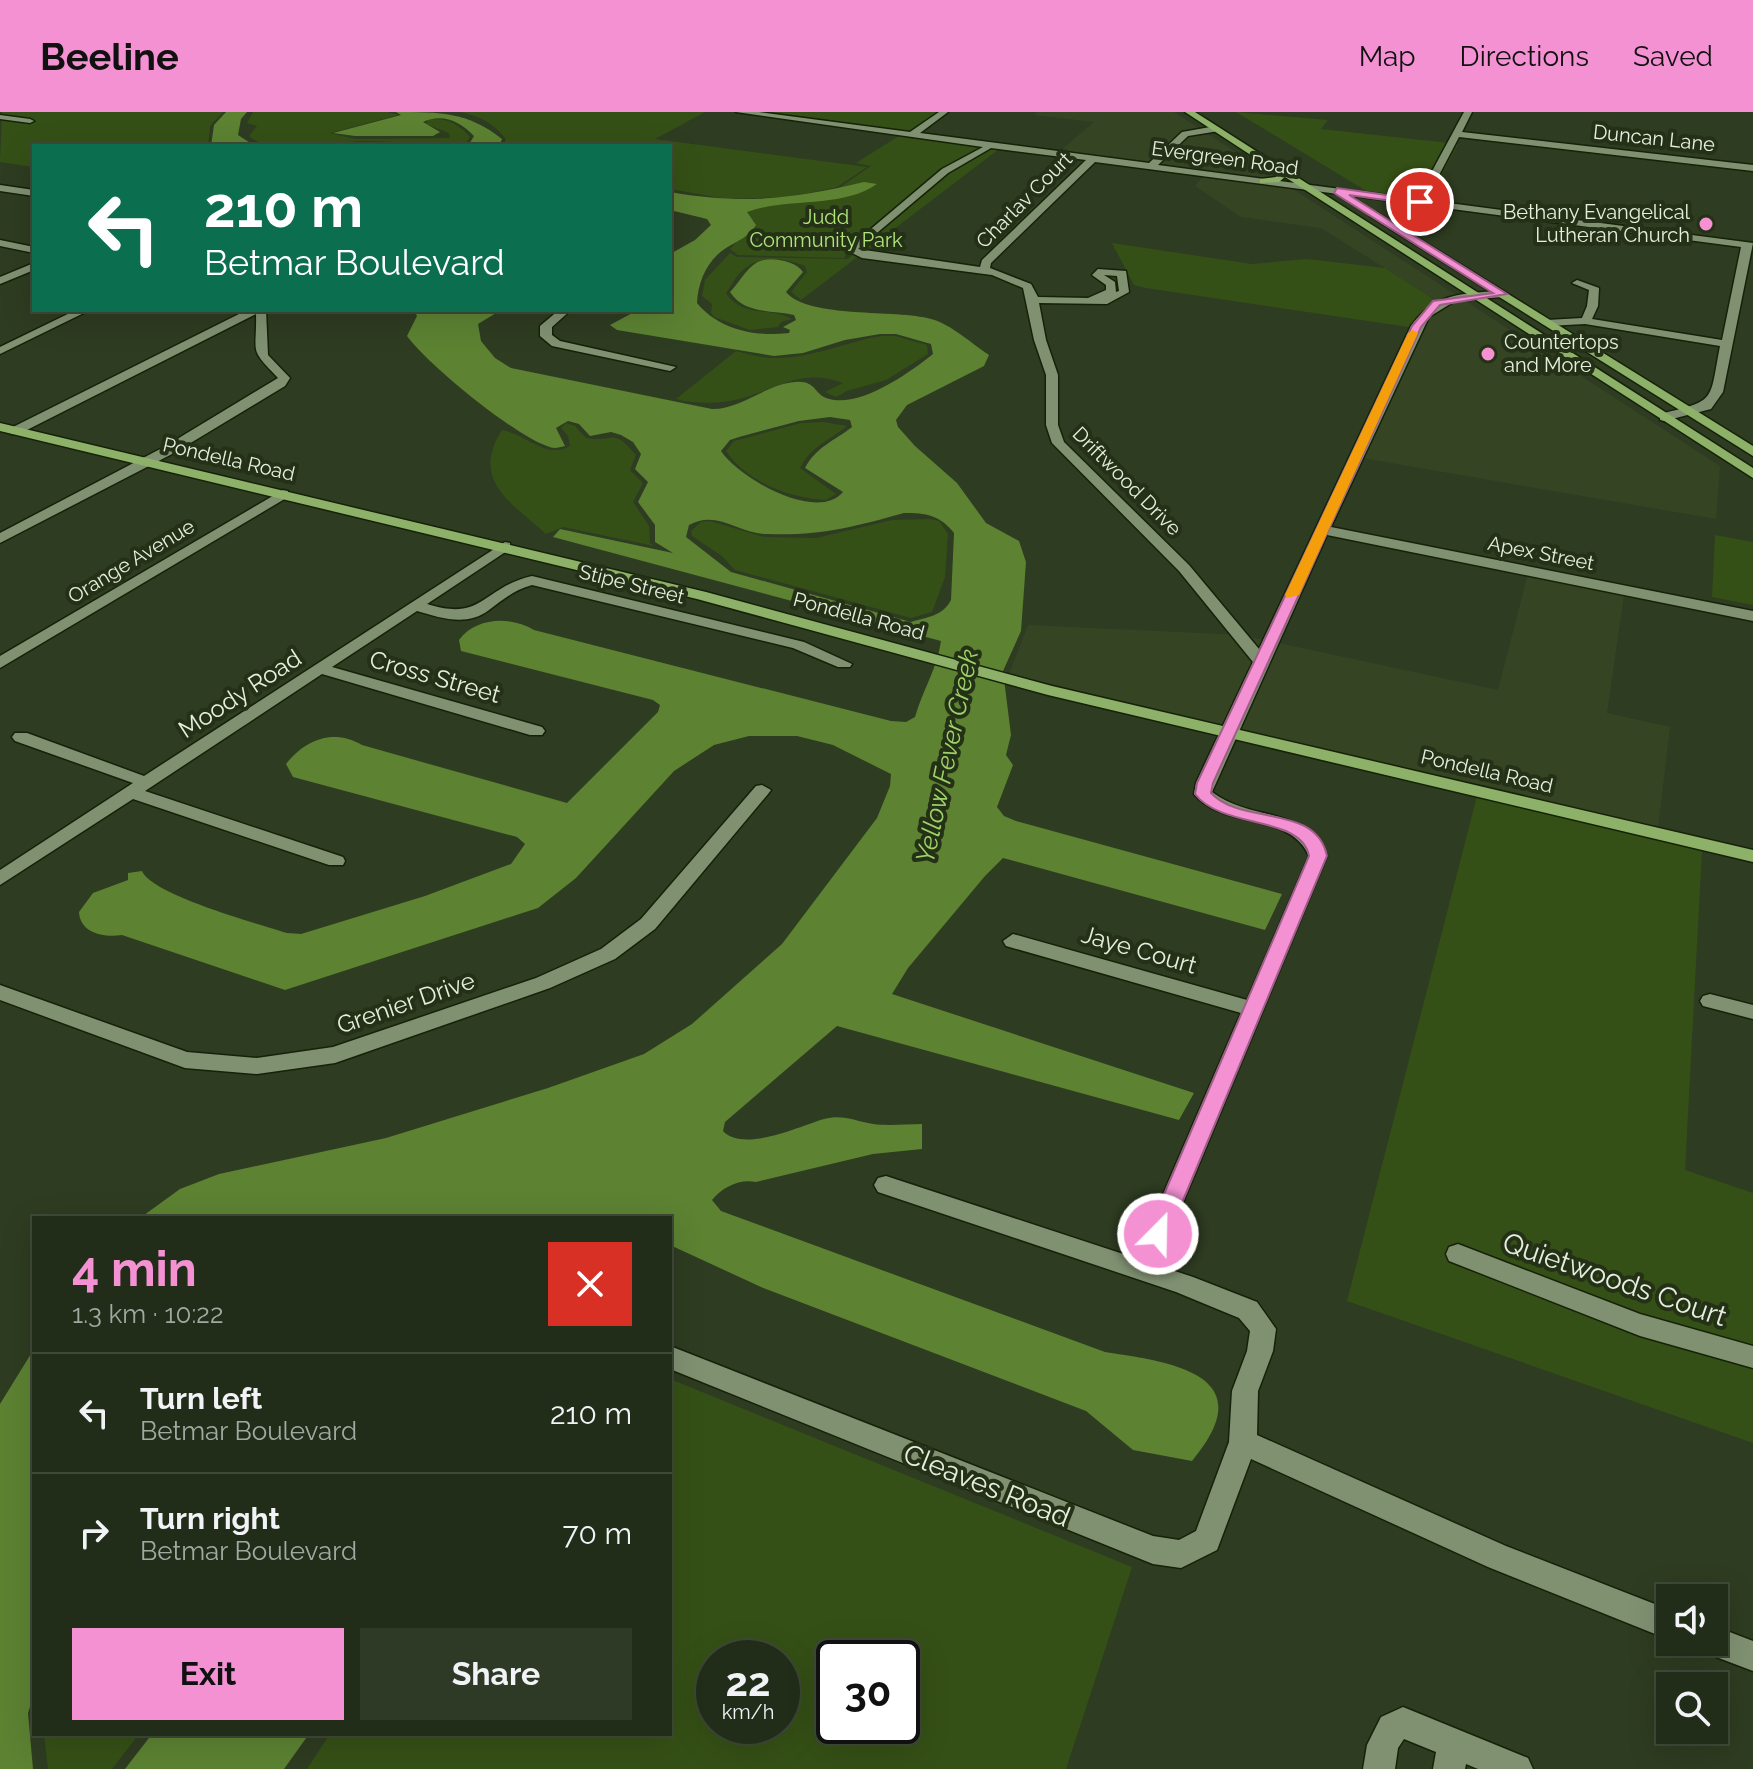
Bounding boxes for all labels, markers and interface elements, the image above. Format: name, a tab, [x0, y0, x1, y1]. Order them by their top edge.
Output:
text: Beeline	[40, 34, 179, 79]
text: Map	[1359, 40, 1416, 73]
text: Directions	[1460, 40, 1589, 73]
text: Saved	[1633, 40, 1713, 73]
street label: Duncan Lane	[1592, 120, 1716, 156]
street label: Evergreen Road	[1150, 136, 1300, 180]
street label: Charlav Court	[971, 147, 1077, 253]
pin	[1386, 168, 1454, 236]
text: 210 m	[204, 174, 363, 240]
icon: left	[72, 176, 176, 280]
icon: arrive	[1398, 180, 1442, 224]
place label: Bethany Evangelical Lutheran Church	[1503, 200, 1691, 247]
park label: Judd Community Park	[749, 205, 903, 252]
marker: Bethany Evangelical Lutheran Church	[1697, 215, 1715, 233]
text: Betmar Boulevard	[204, 241, 505, 283]
place label: Countertops and More	[1504, 330, 1619, 377]
marker: Countertops and More	[1479, 345, 1497, 363]
street label: Driftwood Drive	[1068, 422, 1187, 541]
street label: Pondella Road	[161, 432, 297, 486]
street label: Orange Avenue	[63, 514, 199, 608]
street label: Apex Street	[1486, 531, 1597, 575]
street label: Stipe Street	[577, 559, 687, 609]
street label: Pondella Road	[791, 587, 927, 645]
street label: Moody Road	[173, 643, 306, 744]
street label: Cross Street	[366, 644, 504, 709]
water label: Yellow Fever Creek	[910, 646, 984, 866]
street label: Pondella Road	[1419, 744, 1555, 798]
street label: Jaye Court	[1078, 919, 1200, 980]
street label: Grenier Drive	[333, 965, 479, 1040]
position arrow	[1116, 1192, 1200, 1276]
street label: Quietwoods Court	[1498, 1226, 1732, 1333]
text: 4 min	[72, 1241, 197, 1297]
button: close	[548, 1242, 632, 1326]
text: 1.3 km · 10:22	[72, 1299, 223, 1329]
text: Turn left	[140, 1381, 262, 1416]
icon: left	[72, 1391, 116, 1435]
text: 210 m	[550, 1396, 632, 1431]
text: Betmar Boulevard	[140, 1416, 357, 1446]
street label: Cleaves Road	[899, 1437, 1075, 1534]
text: Turn right	[140, 1501, 280, 1536]
icon: right	[72, 1511, 116, 1555]
text: 70 m	[562, 1516, 632, 1551]
text: Betmar Boulevard	[140, 1536, 357, 1566]
map controls	[1656, 1584, 1728, 1744]
button: sound	[1656, 1584, 1728, 1656]
button: Exit	[72, 1628, 344, 1720]
button: Share	[360, 1628, 632, 1720]
speed limit sign: 30	[816, 1640, 920, 1744]
text: 22	[725, 1658, 771, 1705]
button: search	[1656, 1672, 1728, 1744]
text: km/h	[722, 1700, 774, 1724]

